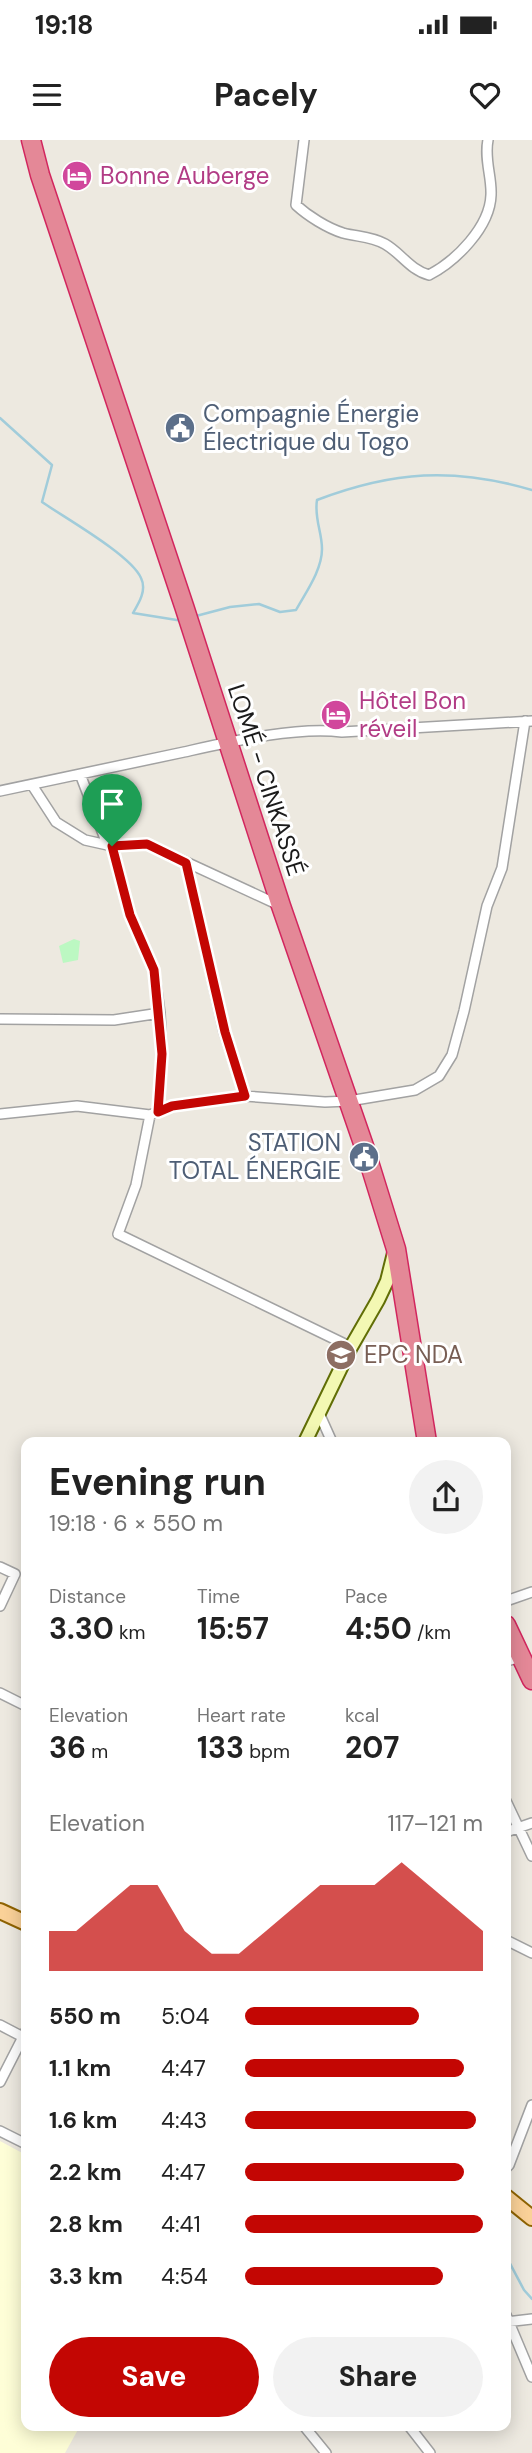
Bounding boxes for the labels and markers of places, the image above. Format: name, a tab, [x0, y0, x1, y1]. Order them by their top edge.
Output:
hotel icon: Bonne Auberge	[60, 159, 94, 193]
place label: Bonne Auberge	[100, 160, 270, 191]
place label: Compagnie Énergie Électrique du Togo	[203, 398, 419, 457]
public building icon: Compagnie Énergie Électrique du Togo	[163, 411, 197, 445]
place label: Hôtel Bon réveil	[359, 685, 466, 744]
hotel icon: Hôtel Bon réveil	[319, 698, 353, 732]
pin	[82, 774, 142, 846]
place label: STATION TOTAL ÉNERGIE	[169, 1127, 341, 1186]
public building icon: STATION TOTAL ÉNERGIE	[347, 1140, 381, 1174]
school or university icon: EPC NDA	[324, 1338, 358, 1372]
place label: EPC NDA	[364, 1339, 463, 1370]

